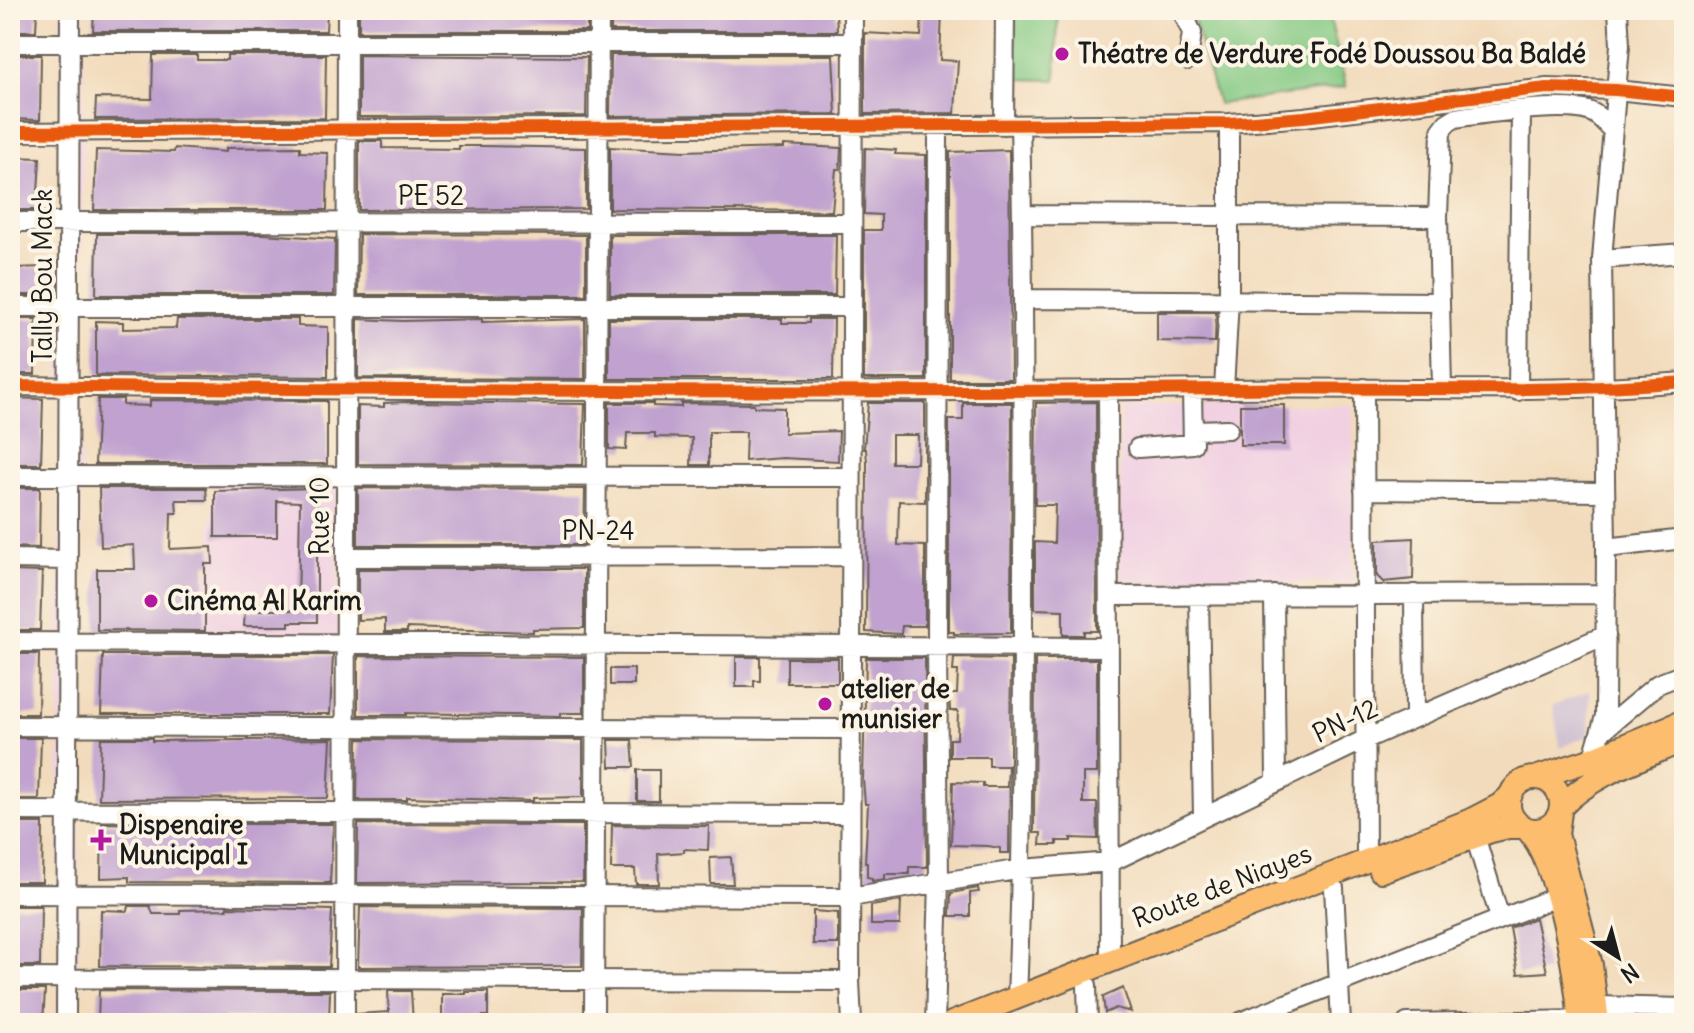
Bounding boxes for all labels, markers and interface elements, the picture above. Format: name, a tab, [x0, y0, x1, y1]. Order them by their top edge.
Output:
place label: Théatre de Verdure Fodé Doussou Ba Baldé	[1078, 37, 1586, 70]
marker: Théatre de Verdure Fodé Doussou Ba Baldé	[1053, 45, 1071, 63]
street label: PE 52	[398, 179, 464, 212]
street label: Tally Bou Mack	[26, 189, 59, 363]
street label: Rue 10	[303, 476, 336, 556]
street label: PN-24	[562, 514, 634, 547]
place label: Cinéma Al Karim	[167, 584, 362, 617]
marker: Cinéma Al Karim	[142, 592, 160, 610]
place label: atelier de munisier	[841, 672, 950, 735]
street label: PN-12	[1307, 691, 1383, 750]
marker: atelier de munisier	[816, 695, 834, 713]
place label: Dispenaire Municipal I	[119, 808, 248, 871]
marker: Dispenaire Municipal I	[90, 829, 112, 851]
street label: Route de Niayes	[1128, 836, 1316, 935]
north arrow	[1578, 917, 1658, 997]
text: N	[1615, 957, 1644, 989]

